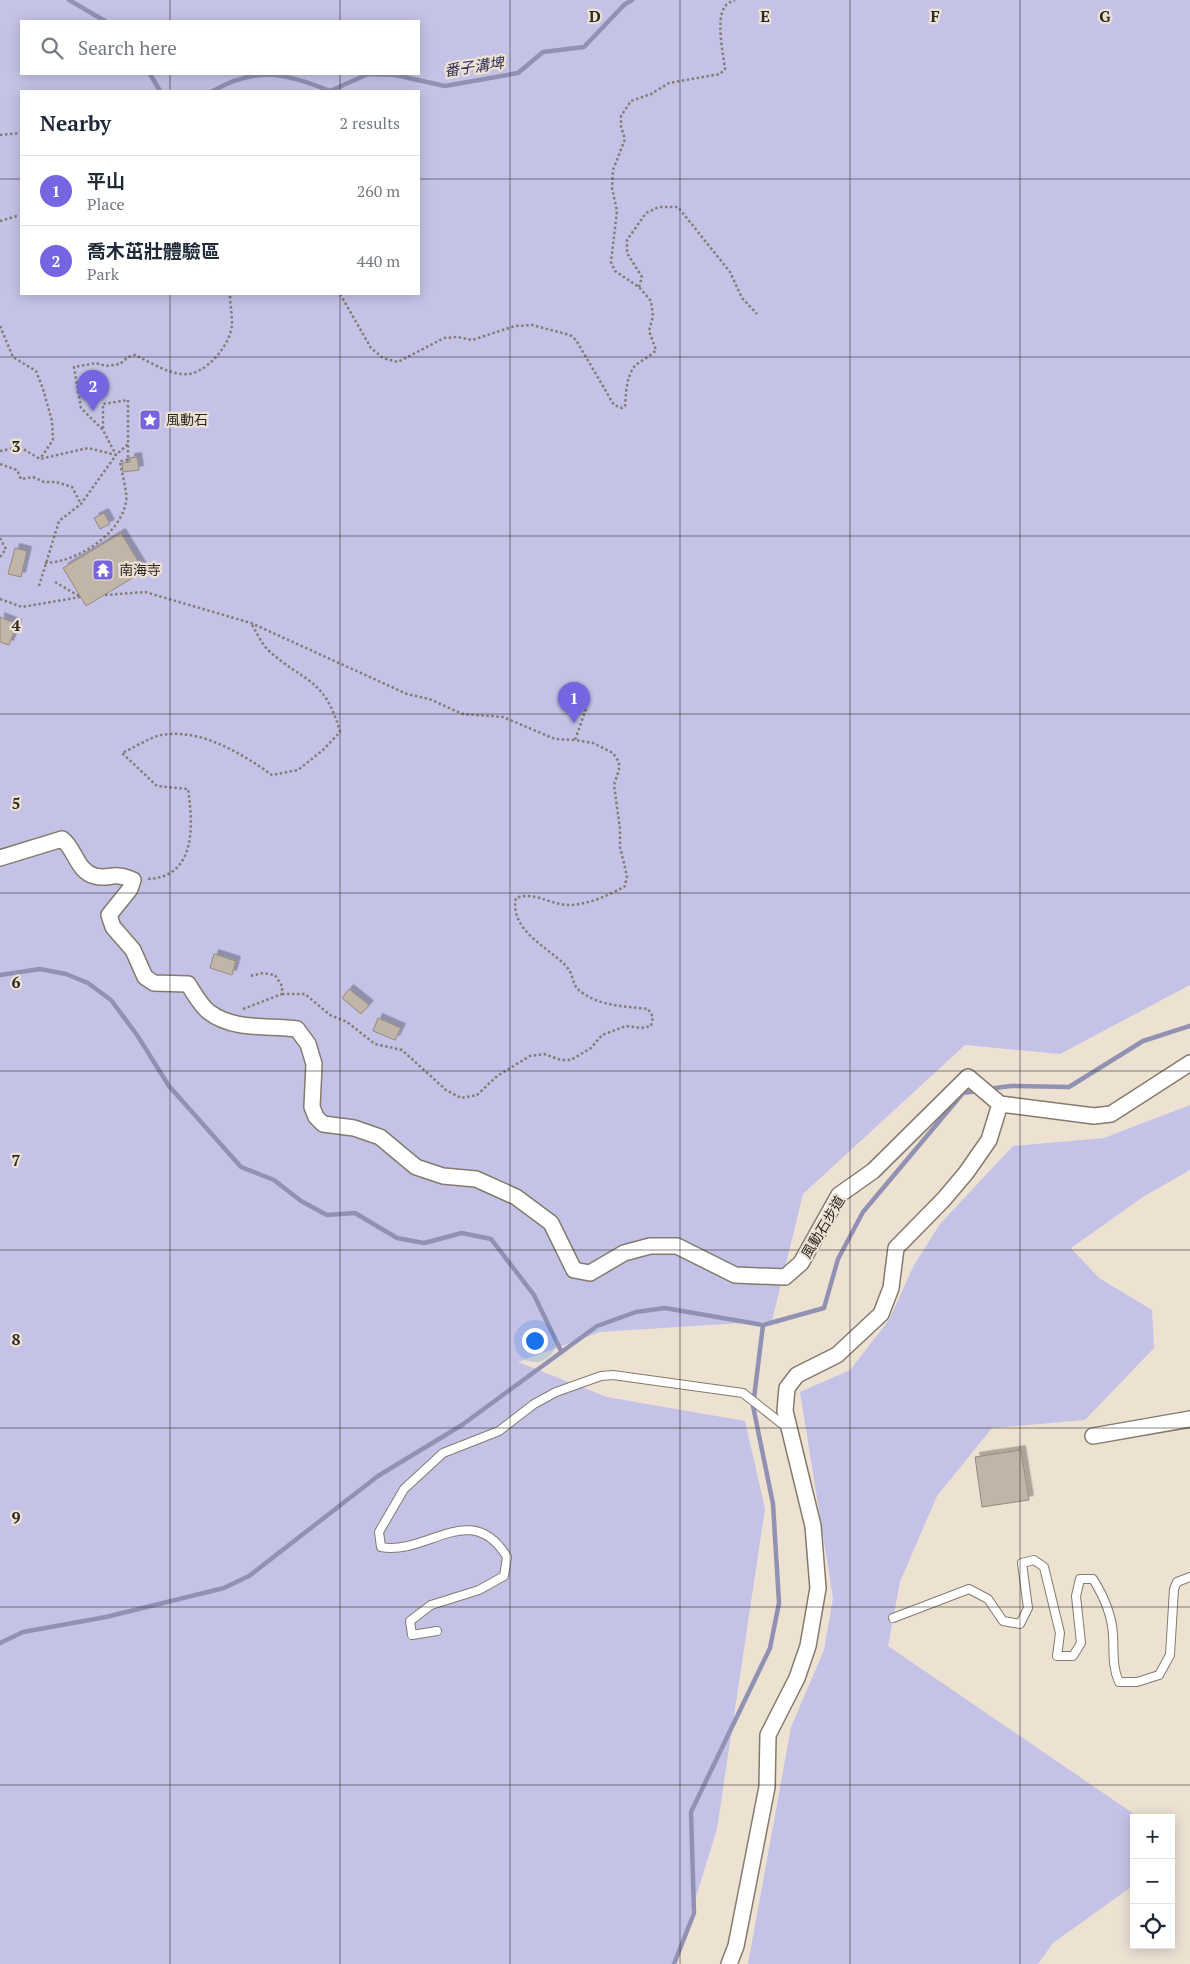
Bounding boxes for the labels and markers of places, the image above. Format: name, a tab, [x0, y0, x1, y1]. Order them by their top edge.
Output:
pin: 2	[77, 370, 109, 411]
place icon: 風動石	[138, 408, 162, 432]
place label: 風動石	[166, 410, 208, 429]
temple icon: 南海寺	[91, 558, 115, 582]
place label: 南海寺	[119, 560, 161, 579]
pin: 1	[558, 682, 590, 723]

